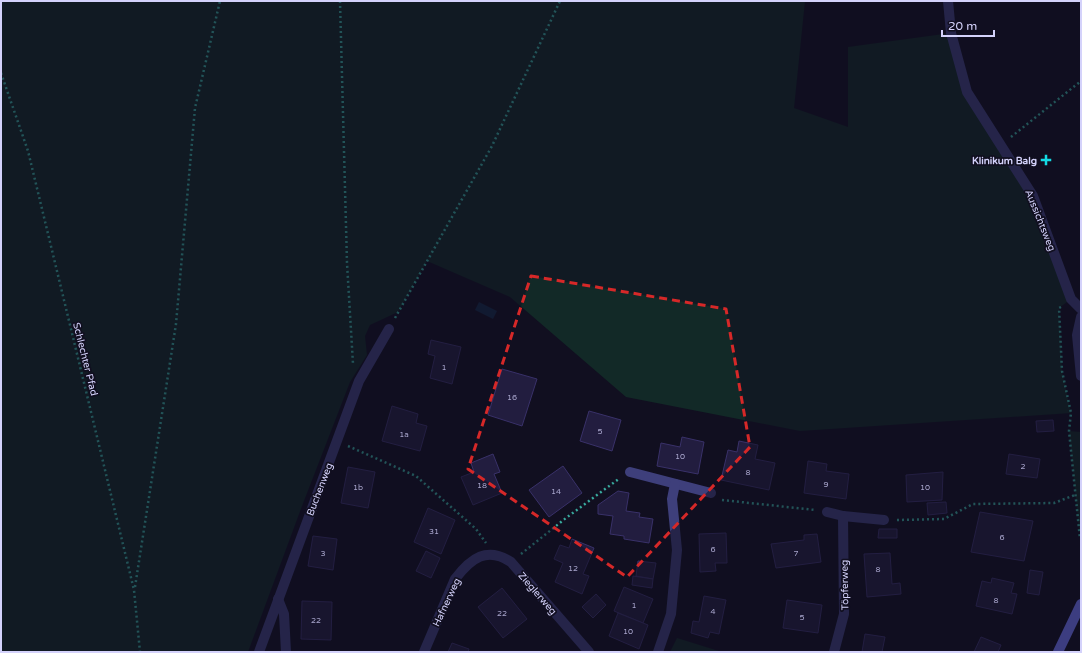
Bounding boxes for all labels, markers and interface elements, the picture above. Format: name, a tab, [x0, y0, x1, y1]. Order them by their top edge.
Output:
scale bar	[942, 12, 994, 38]
text: 20 m	[948, 19, 977, 33]
marker: Klinikum Balg	[1040, 154, 1052, 166]
place label: Klinikum Balg	[972, 155, 1037, 167]
street label: Aussichtsweg	[1022, 188, 1058, 253]
street label: Schlechter Pfad	[70, 321, 100, 397]
house number: 1	[441, 363, 447, 372]
house number: 16	[507, 393, 517, 402]
house number: 5	[597, 427, 603, 436]
house number: 1a	[399, 430, 409, 439]
house number: 10	[675, 452, 685, 461]
street label: Buchenweg	[304, 461, 336, 518]
house number: 2	[1020, 462, 1026, 471]
house number: 8	[745, 468, 751, 477]
house number: 9	[823, 480, 829, 489]
house number: 18	[477, 481, 487, 490]
house number: 1b	[353, 483, 363, 492]
house number: 10	[920, 483, 930, 492]
house number: 14	[551, 487, 561, 496]
house number: 31	[429, 527, 439, 536]
house number: 6	[999, 533, 1005, 542]
house number: 6	[710, 545, 716, 554]
house number: 3	[320, 549, 326, 558]
house number: 7	[793, 549, 799, 558]
street label: Töpferweg	[839, 560, 851, 610]
house number: 12	[568, 564, 578, 573]
house number: 8	[875, 565, 881, 574]
street label: Zieglerweg	[515, 570, 559, 617]
street label: Hafnerweg	[430, 576, 463, 629]
house number: 8	[993, 596, 999, 605]
house number: 1	[631, 601, 637, 610]
house number: 4	[710, 607, 716, 616]
house number: 22	[497, 609, 507, 618]
house number: 5	[799, 613, 805, 622]
house number: 22	[311, 616, 321, 625]
house number: 10	[623, 627, 633, 636]

